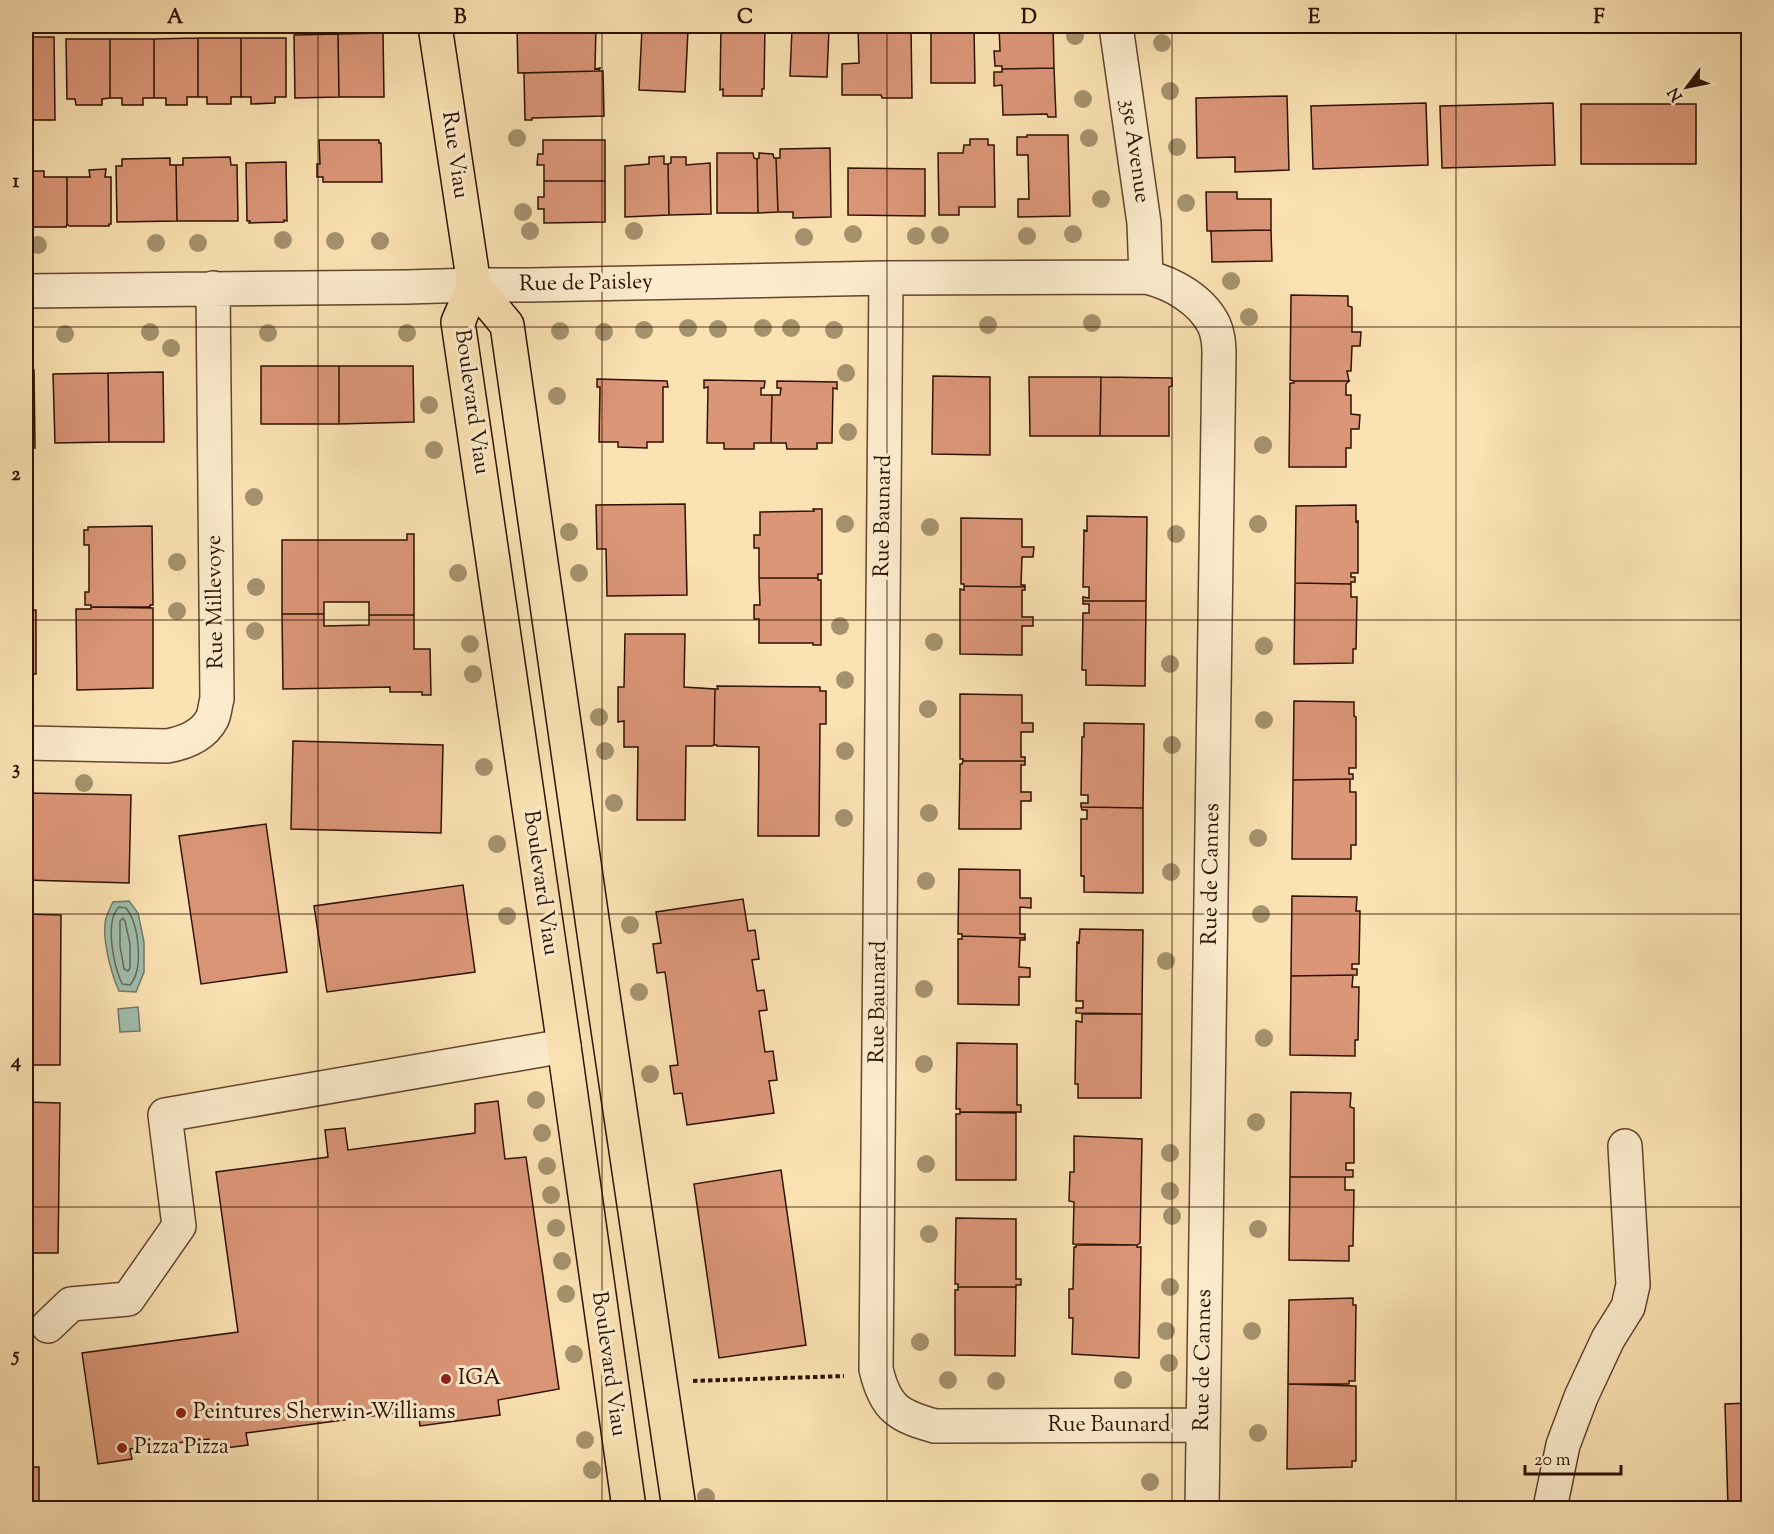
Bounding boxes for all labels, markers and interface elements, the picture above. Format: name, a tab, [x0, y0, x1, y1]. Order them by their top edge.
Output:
text: A	[167, 4, 184, 33]
text: B	[454, 4, 467, 33]
text: C	[737, 4, 753, 33]
text: D	[1021, 4, 1037, 33]
text: E	[1308, 4, 1321, 33]
text: F	[1593, 4, 1605, 33]
north arrow	[1657, 57, 1717, 117]
text: N	[1663, 82, 1690, 105]
street label: 35e Avenue	[1111, 97, 1157, 205]
street label: Rue Viau	[432, 109, 476, 201]
text: 1	[13, 168, 20, 197]
street label: Rue de Paisley	[519, 267, 653, 301]
street label: Boulevard Viau	[445, 327, 497, 477]
street label: Rue Baunard	[867, 454, 901, 578]
text: 2	[11, 461, 21, 490]
street label: Rue Millevoye	[199, 535, 233, 669]
text: 3	[12, 755, 20, 784]
street label: Rue de Cannes	[1195, 803, 1229, 945]
street label: Boulevard Viau	[514, 808, 566, 958]
street label: Rue Baunard	[862, 940, 896, 1064]
text: 4	[10, 1048, 21, 1077]
street label: Boulevard Viau	[582, 1289, 634, 1439]
street label: Rue de Cannes	[1187, 1289, 1221, 1431]
text: 5	[11, 1342, 20, 1371]
place label: IGA	[458, 1363, 501, 1395]
marker: IGA	[439, 1372, 453, 1386]
place label: Peintures Sherwin-Williams	[193, 1397, 455, 1429]
marker: Peintures Sherwin-Williams	[174, 1406, 188, 1420]
street label: Rue Baunard	[1048, 1410, 1170, 1442]
place label: Pizza Pizza	[134, 1432, 229, 1464]
scale bar	[1525, 1438, 1621, 1476]
marker: Pizza Pizza	[115, 1441, 129, 1455]
text: 20 m	[1534, 1448, 1571, 1474]

